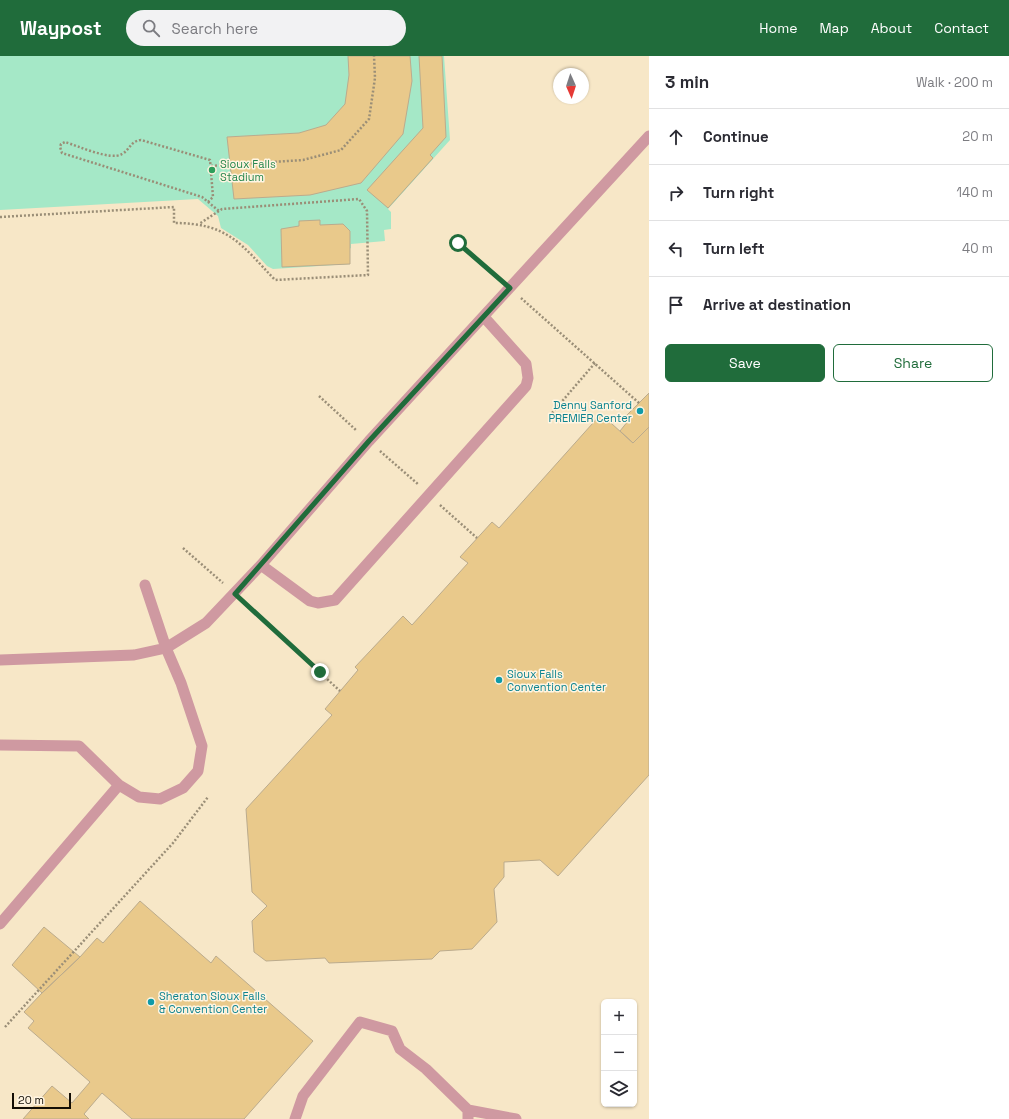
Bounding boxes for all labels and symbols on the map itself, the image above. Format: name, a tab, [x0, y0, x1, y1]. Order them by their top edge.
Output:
north arrow	[553, 68, 589, 104]
place label: Sioux Falls Stadium	[220, 157, 276, 184]
marker: Sioux Falls Stadium	[207, 165, 217, 175]
route start	[449, 234, 467, 252]
place label: Denny Sanford PREMIER Center	[548, 398, 632, 425]
marker: Denny Sanford PREMIER Center	[635, 406, 645, 416]
route end	[311, 663, 329, 681]
place label: Sioux Falls Convention Center	[507, 667, 606, 694]
marker: Sioux Falls Convention Center	[494, 675, 504, 685]
place label: Sheraton Sioux Falls & Convention Center	[159, 989, 268, 1016]
marker: Sheraton Sioux Falls & Convention Center	[146, 997, 156, 1007]
scale bar	[12, 1091, 71, 1110]

